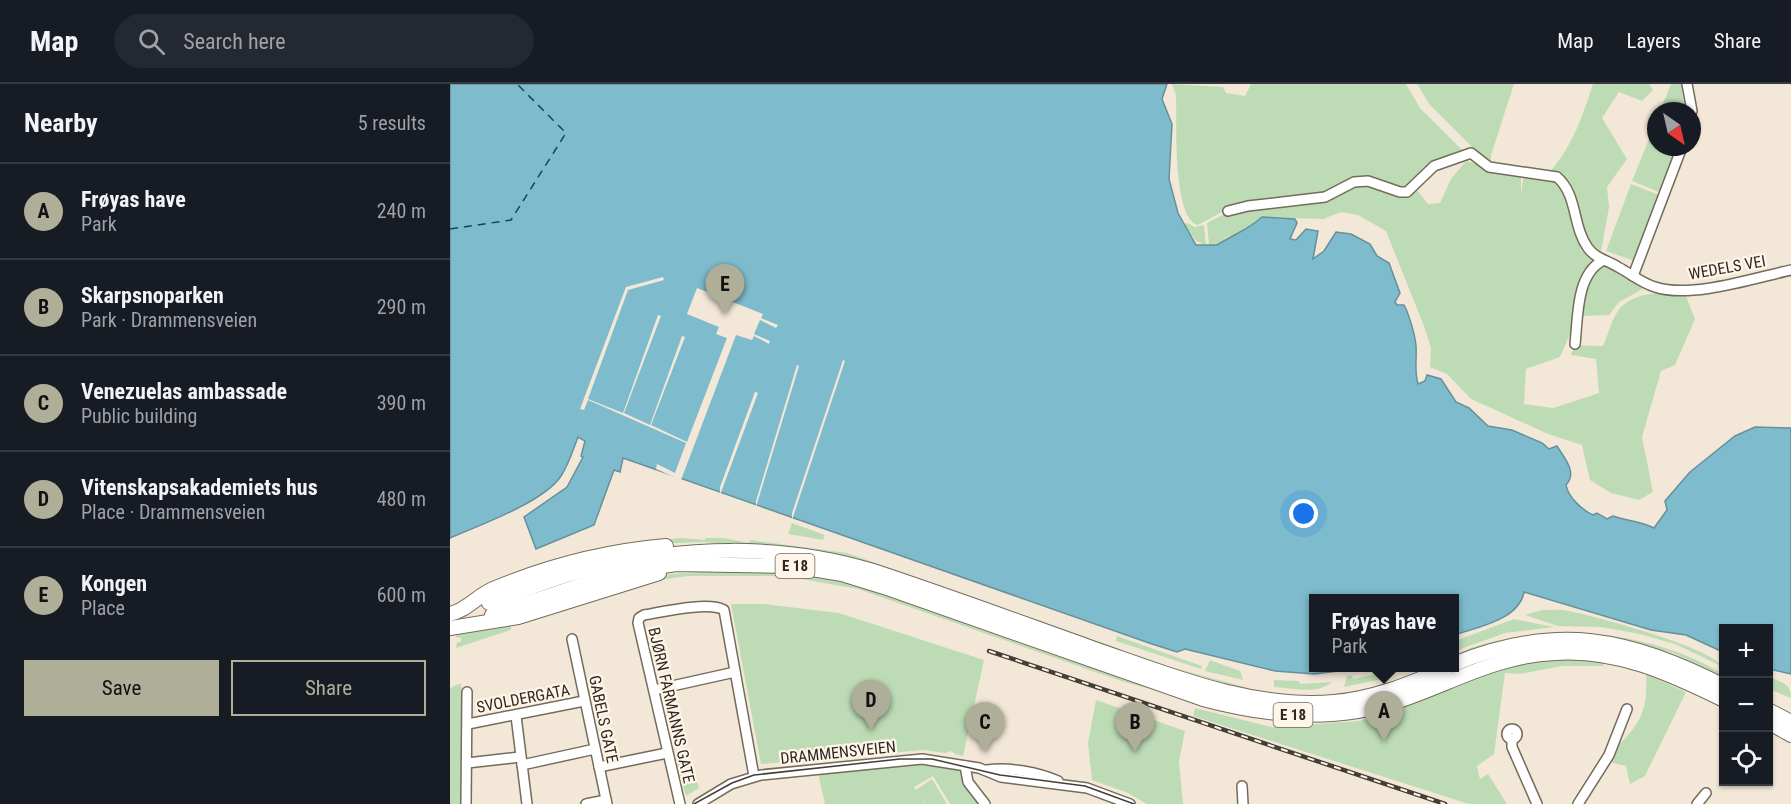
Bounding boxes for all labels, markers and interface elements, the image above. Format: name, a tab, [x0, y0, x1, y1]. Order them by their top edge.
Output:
search box	[114, 14, 534, 68]
text: Map	[30, 25, 78, 58]
icon: search	[135, 25, 168, 58]
text: Search here	[183, 29, 286, 54]
text: Map	[1557, 29, 1594, 53]
text: Layers	[1627, 29, 1681, 53]
text: Share	[1714, 29, 1761, 53]
north arrow	[1647, 102, 1701, 156]
text: Nearby	[24, 108, 98, 138]
text: 5 results	[358, 111, 426, 135]
text: Frøyas have	[81, 187, 186, 212]
text: A	[38, 199, 49, 223]
text: 240 m	[377, 199, 426, 223]
text: Park	[81, 212, 117, 236]
street label: WEDELS VEI	[1687, 251, 1767, 284]
pin: E	[706, 264, 744, 314]
text: Skarpsnoparken	[81, 283, 224, 308]
text: B	[38, 295, 49, 319]
text: 290 m	[377, 295, 426, 319]
text: Park · Drammensveien	[81, 308, 257, 332]
text: Venezuelas ambassade	[81, 379, 287, 404]
text: C	[38, 391, 49, 415]
text: 390 m	[377, 391, 426, 415]
text: Public building	[81, 404, 197, 428]
text: Vitenskapsakademiets hus	[81, 475, 318, 500]
text: D	[38, 487, 49, 511]
text: 480 m	[377, 487, 426, 511]
your location	[1289, 499, 1318, 528]
text: Place · Drammensveien	[81, 500, 265, 524]
road number: E 18	[776, 554, 814, 578]
text: Kongen	[81, 571, 147, 596]
text: E	[39, 583, 48, 607]
text: 600 m	[377, 583, 426, 607]
popup	[1309, 594, 1459, 672]
text: Place	[81, 596, 125, 620]
text: Frøyas have	[1332, 609, 1436, 634]
map controls	[1719, 624, 1773, 786]
button: +	[1719, 624, 1773, 678]
street label: BJØRN FARMANNS GATE	[644, 625, 699, 785]
text: Park	[1332, 634, 1367, 658]
button: Save	[24, 660, 219, 716]
button: Share	[231, 660, 426, 716]
street label: GABELS GATE	[585, 674, 622, 765]
button: −	[1719, 678, 1773, 732]
street label: SVOLDERGATA	[475, 680, 571, 717]
pin: D	[852, 680, 890, 730]
pin: A	[1364, 692, 1404, 741]
pin: C	[966, 702, 1004, 752]
pin: B	[1116, 702, 1154, 752]
road number: E 18	[1274, 703, 1312, 727]
button: locate	[1719, 732, 1773, 786]
street label: DRAMMENSVEIEN	[779, 737, 897, 768]

